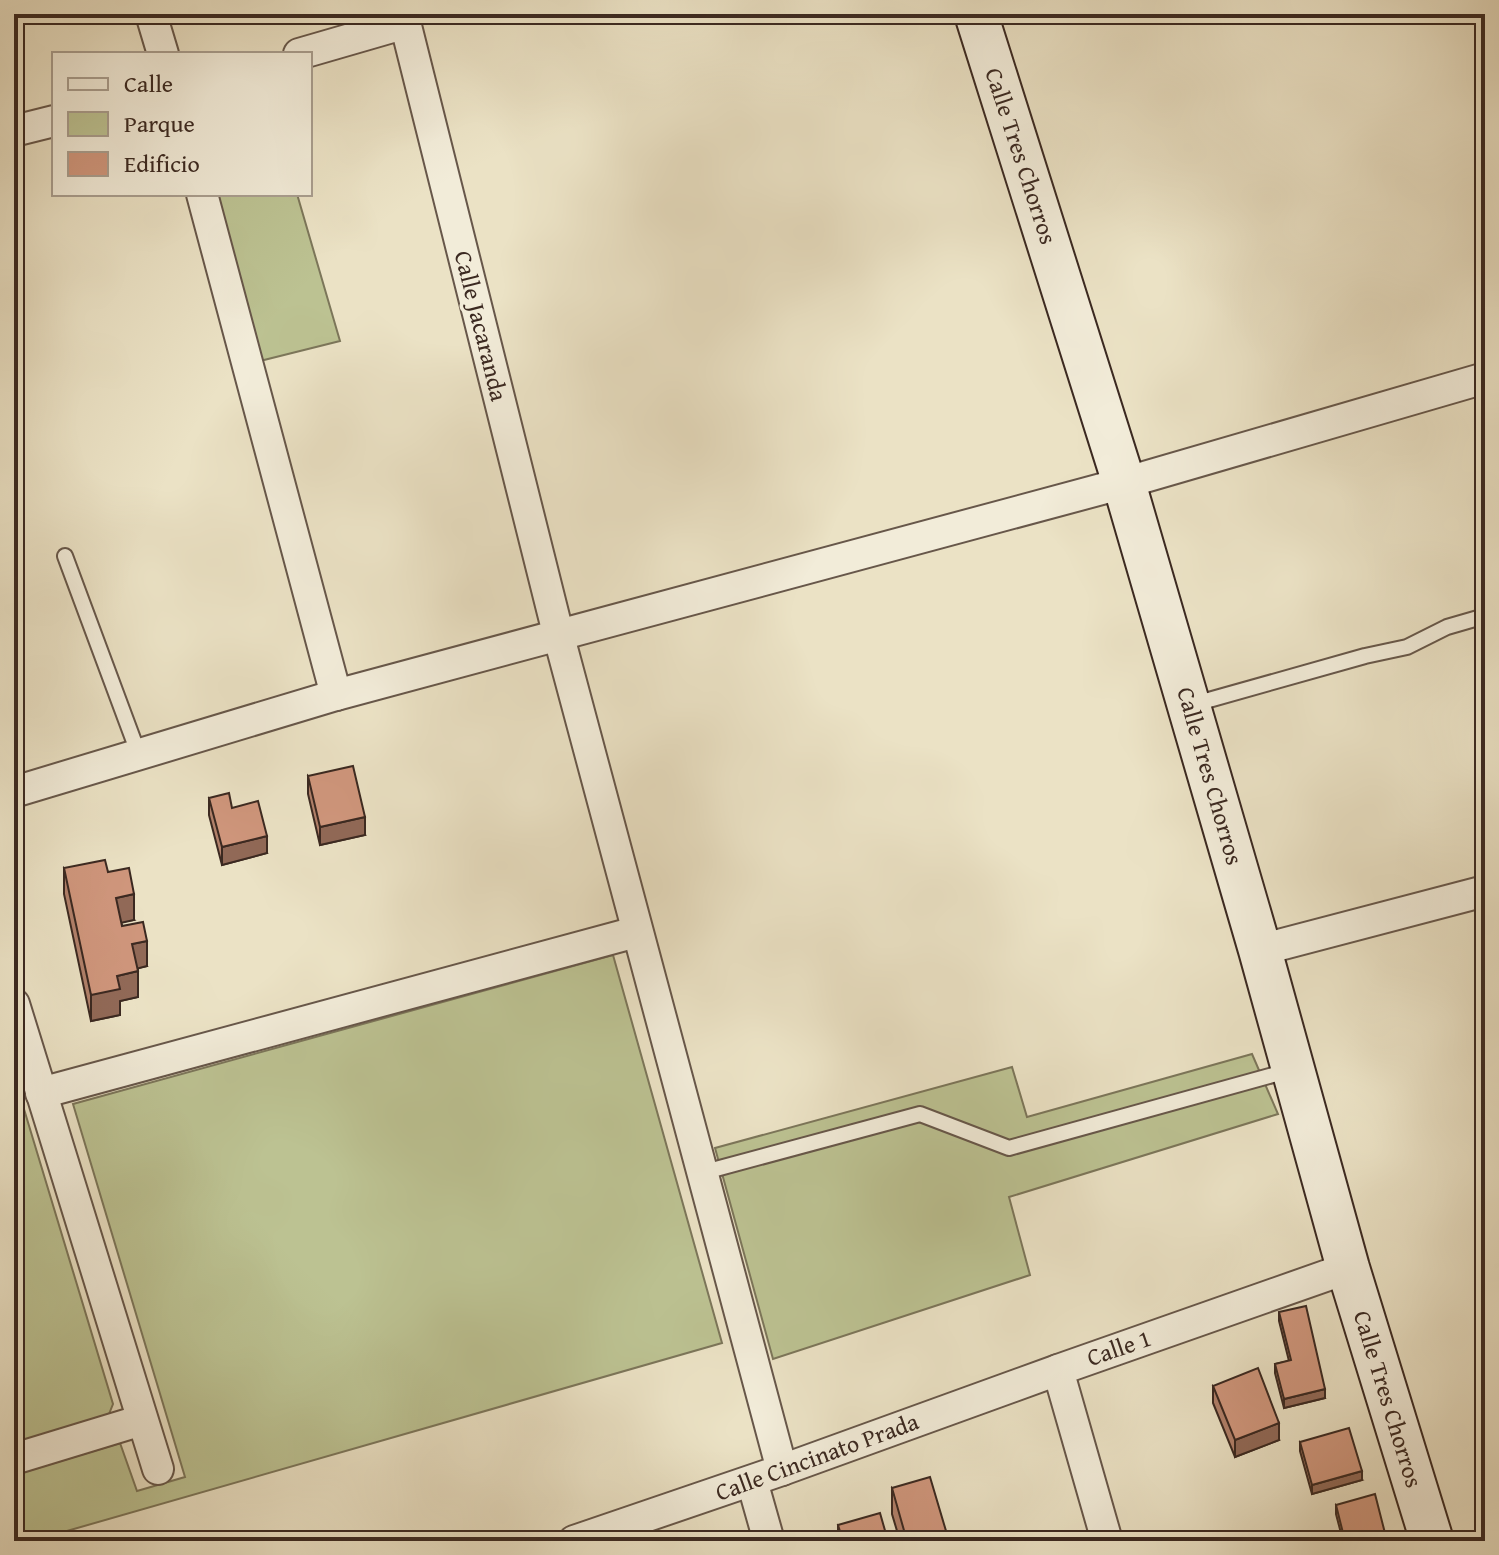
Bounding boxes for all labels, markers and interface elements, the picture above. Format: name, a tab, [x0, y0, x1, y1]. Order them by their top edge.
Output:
legend	[52, 52, 312, 196]
street label: Calle Tres Chorros	[976, 63, 1066, 248]
text: Calle	[124, 66, 173, 101]
text: Parque	[124, 106, 195, 141]
text: Edificio	[124, 146, 200, 181]
street label: Calle Jacaranda	[446, 247, 517, 405]
street label: Calle Tres Chorros	[1168, 683, 1253, 869]
street label: Calle Tres Chorros	[1345, 1306, 1432, 1492]
street label: Calle 1	[1082, 1320, 1156, 1375]
street label: Calle Cincinato Prada	[710, 1403, 924, 1510]

